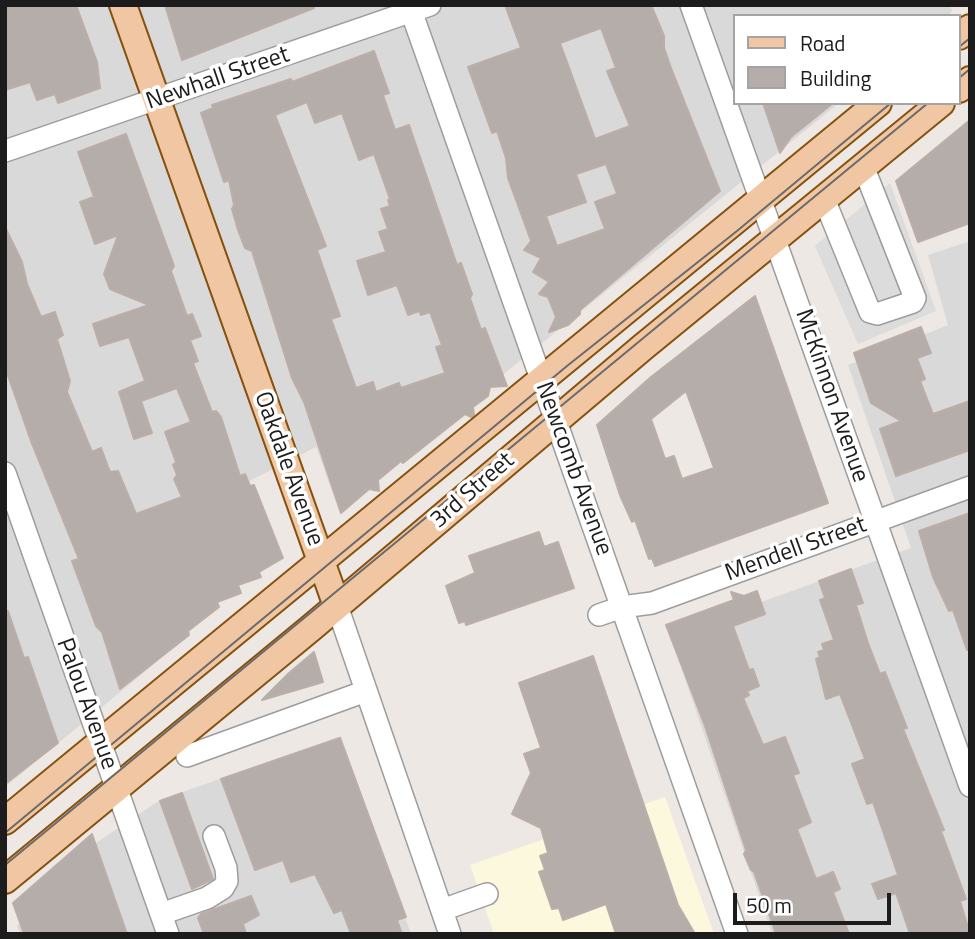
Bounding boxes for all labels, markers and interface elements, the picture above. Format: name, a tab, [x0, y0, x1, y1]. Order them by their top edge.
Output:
legend	[734, 14, 961, 105]
text: Road	[800, 27, 845, 59]
street label: Newhall Street	[143, 41, 293, 117]
text: Building	[800, 62, 871, 94]
street label: McKinnon Avenue	[788, 306, 874, 486]
street label: Newcomb Avenue	[528, 378, 618, 560]
street label: Oakdale Avenue	[247, 388, 329, 550]
street label: 3rd Street	[425, 447, 521, 535]
street label: Mendell Street	[721, 511, 871, 589]
street label: Palou Avenue	[49, 634, 123, 774]
scale bar	[737, 880, 894, 924]
text: 50 m	[746, 889, 792, 921]

